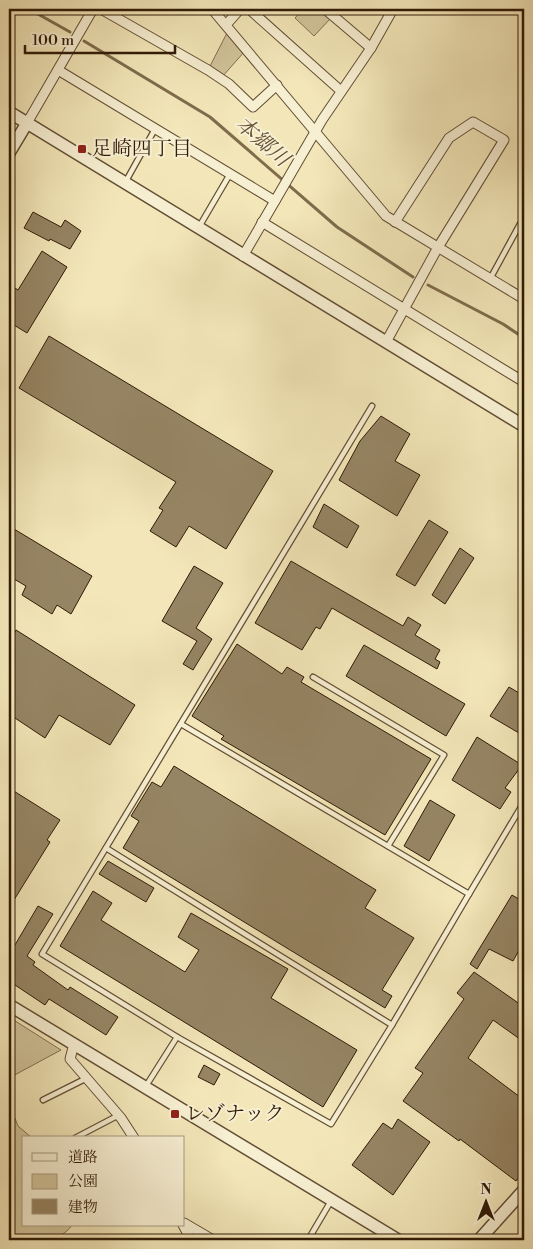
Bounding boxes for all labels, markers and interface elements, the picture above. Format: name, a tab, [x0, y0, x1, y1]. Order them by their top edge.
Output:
scale bar	[25, 22, 175, 54]
text: 100 m	[32, 31, 74, 50]
water label: 本郷川	[230, 112, 296, 174]
place label: 足崎四丁目	[92, 137, 192, 162]
marker: 足崎四丁目	[76, 143, 88, 155]
place label: レゾナック	[185, 1102, 285, 1127]
marker: レゾナック	[169, 1108, 181, 1120]
legend	[22, 1136, 185, 1226]
text: 道路	[68, 1148, 98, 1167]
text: 公園	[68, 1172, 98, 1191]
north arrow	[460, 1176, 510, 1226]
text: N	[480, 1181, 492, 1199]
text: 建物	[68, 1198, 98, 1217]

